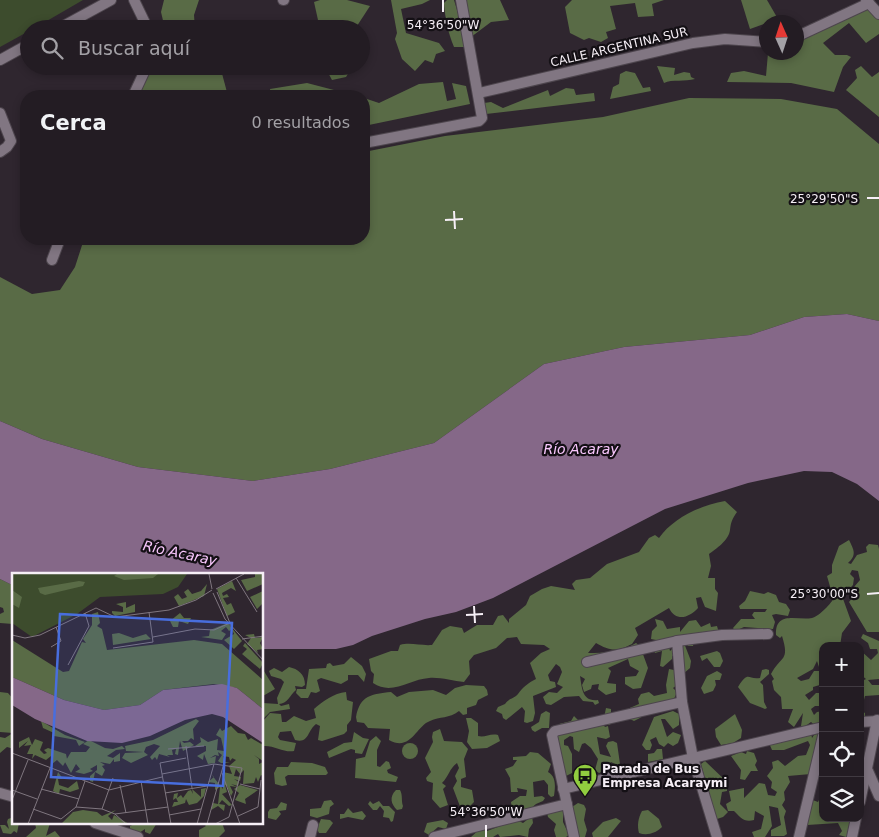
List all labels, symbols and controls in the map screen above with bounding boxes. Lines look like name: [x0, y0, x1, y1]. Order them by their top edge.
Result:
north arrow: [759, 15, 804, 60]
text: 54°36'50"W: [407, 18, 479, 32]
search box: [20, 20, 370, 75]
street label: CALLE ARGENTINA SUR: [549, 24, 689, 70]
icon: search: [38, 34, 66, 62]
text: Buscar aquí: [78, 37, 190, 59]
text: Cerca: [40, 111, 107, 135]
text: 0 resultados: [251, 113, 350, 132]
text: 25°29'50"S: [790, 192, 858, 206]
water label: Río Acaray: [543, 441, 619, 457]
water label: Río Acaray: [142, 537, 219, 569]
inset map: [12, 573, 264, 824]
text: 25°30'00"S: [790, 587, 858, 601]
map controls: [819, 642, 864, 822]
button: +: [819, 642, 864, 687]
button: −: [819, 687, 864, 732]
button: locate: [819, 732, 864, 777]
place label: Parada de Bus Empresa Acaraymi: [602, 762, 727, 790]
bus stop icon: Parada de Bus Empresa Acaraymi: [572, 763, 598, 797]
button: layers: [819, 777, 864, 822]
text: 54°36'50"W: [450, 805, 522, 819]

